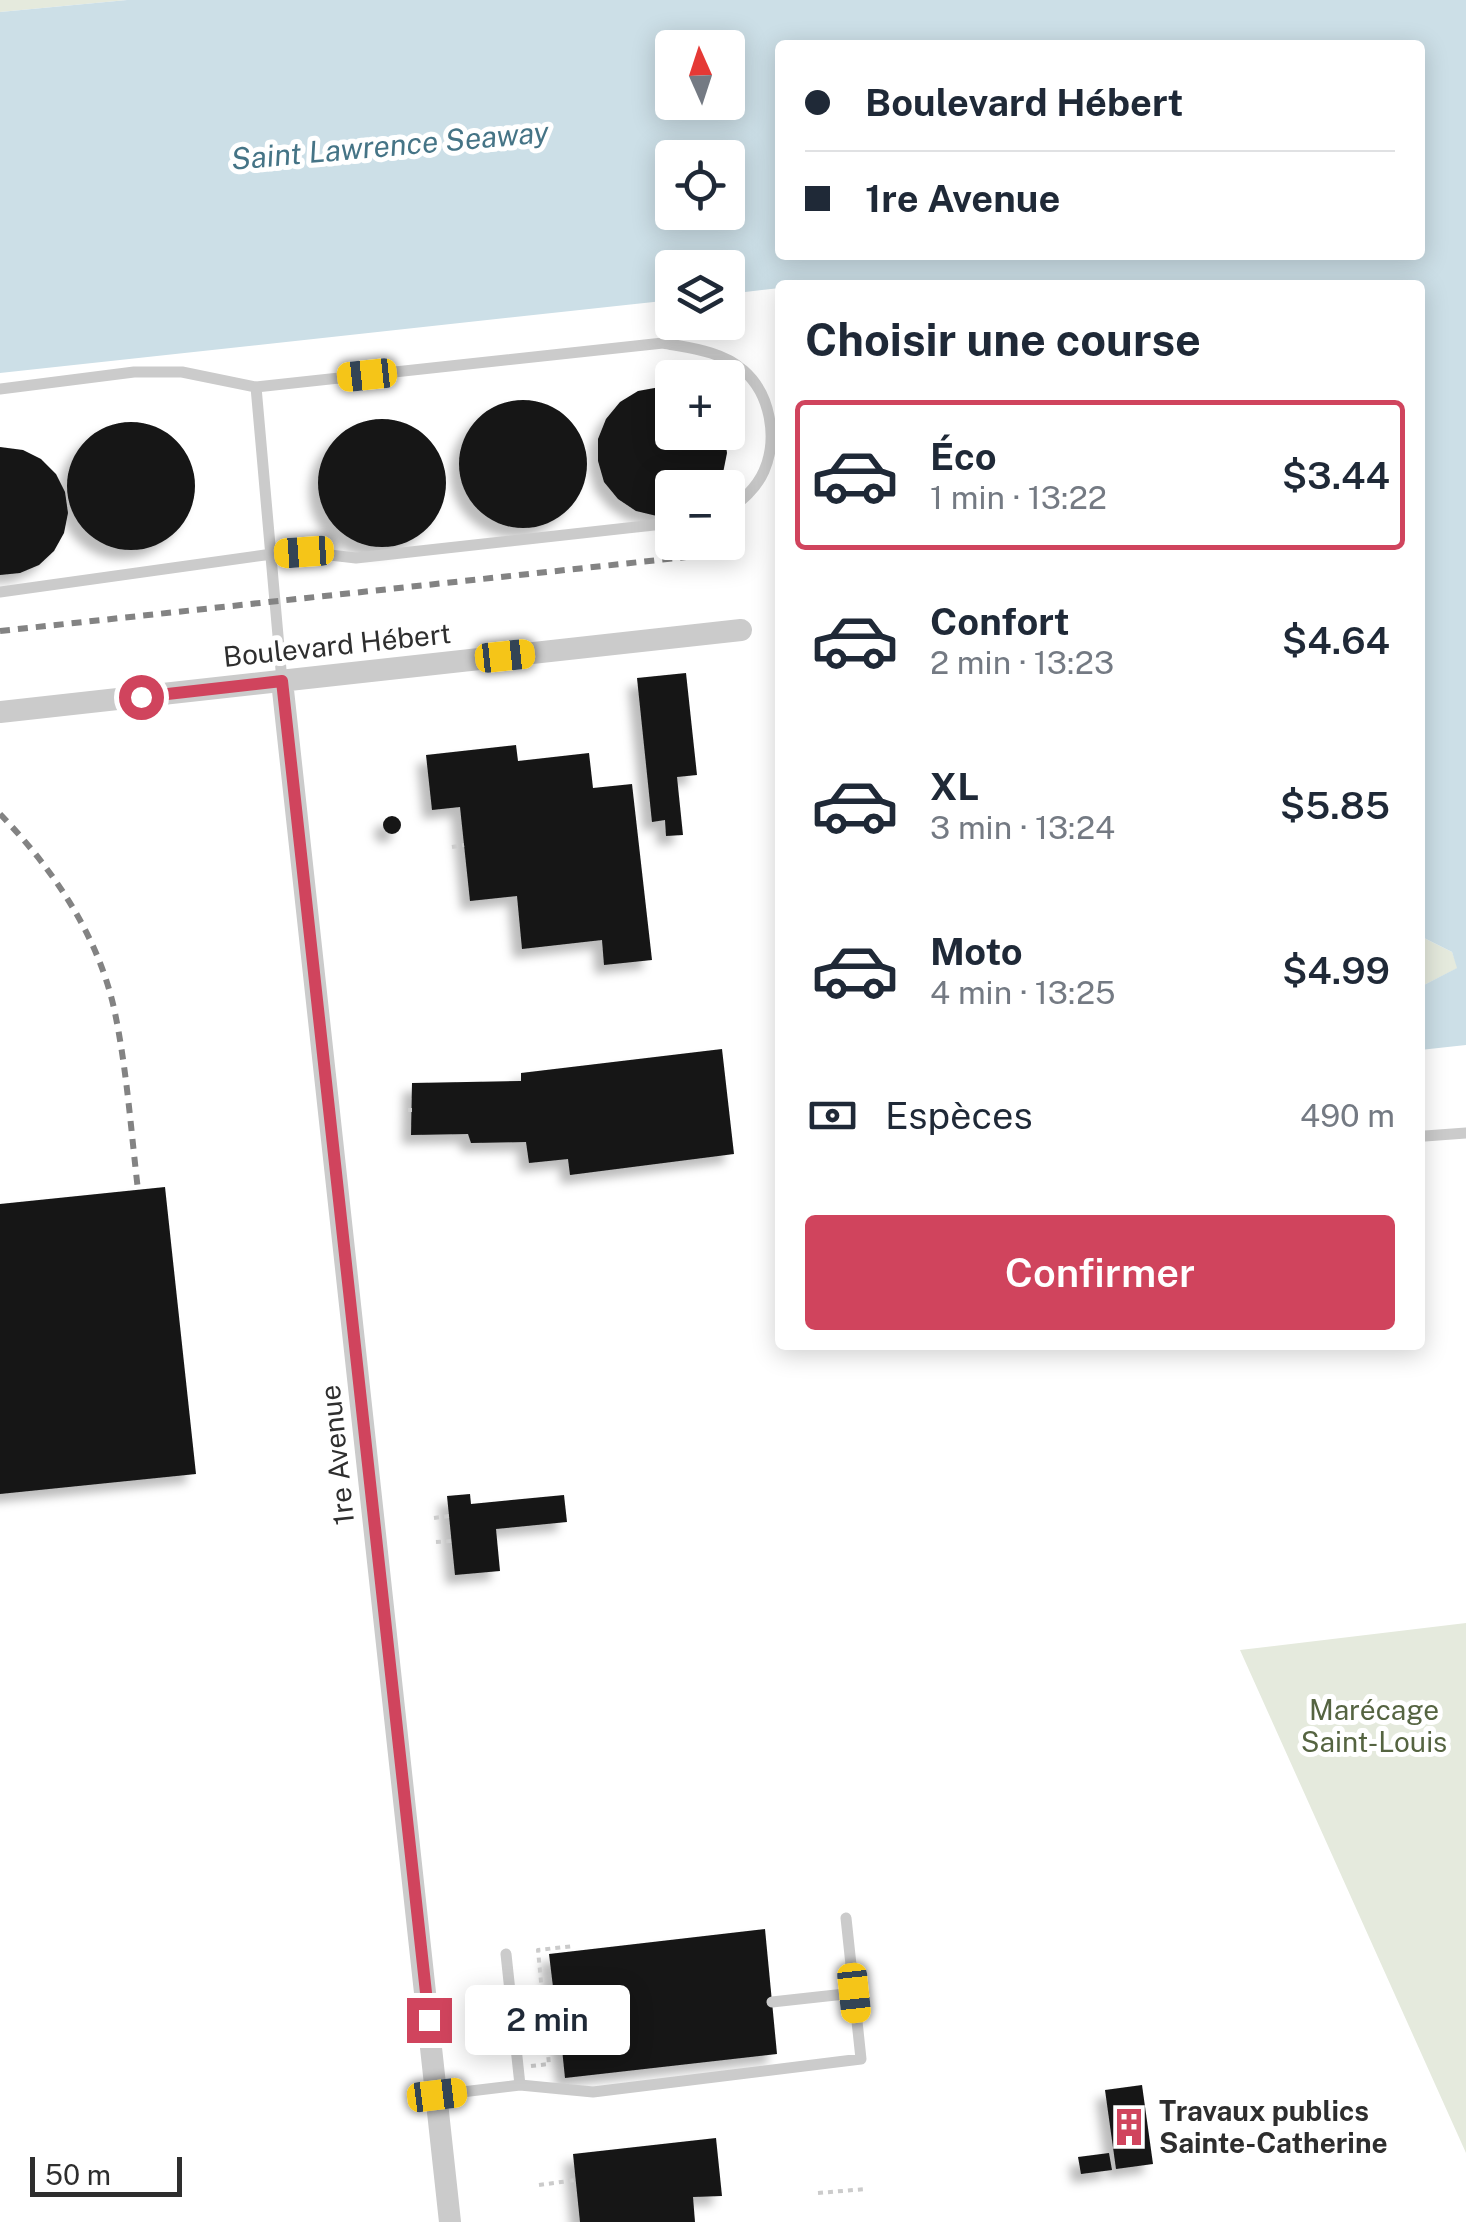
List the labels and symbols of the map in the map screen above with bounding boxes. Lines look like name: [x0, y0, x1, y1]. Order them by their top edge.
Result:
north arrow: [655, 30, 745, 120]
water label: Saint Lawrence Seaway: [230, 113, 551, 177]
car: [336, 357, 398, 393]
car: [273, 535, 335, 569]
street label: Boulevard Hébert: [221, 616, 453, 673]
car: [474, 638, 536, 674]
route start: [119, 675, 164, 720]
street label: 1re Avenue: [313, 1383, 360, 1527]
park label: Marécage Saint-Louis: [1301, 1693, 1447, 1758]
car: [836, 1962, 872, 2024]
callout: 2 min: [464, 1985, 629, 2055]
route end: [407, 1998, 452, 2043]
car: [405, 2076, 469, 2114]
place label: Travaux publics Sainte-Catherine: [1159, 2094, 1388, 2159]
building icon: Travaux publics Sainte-Catherine: [1108, 2106, 1150, 2148]
scale bar: [30, 2152, 182, 2196]

